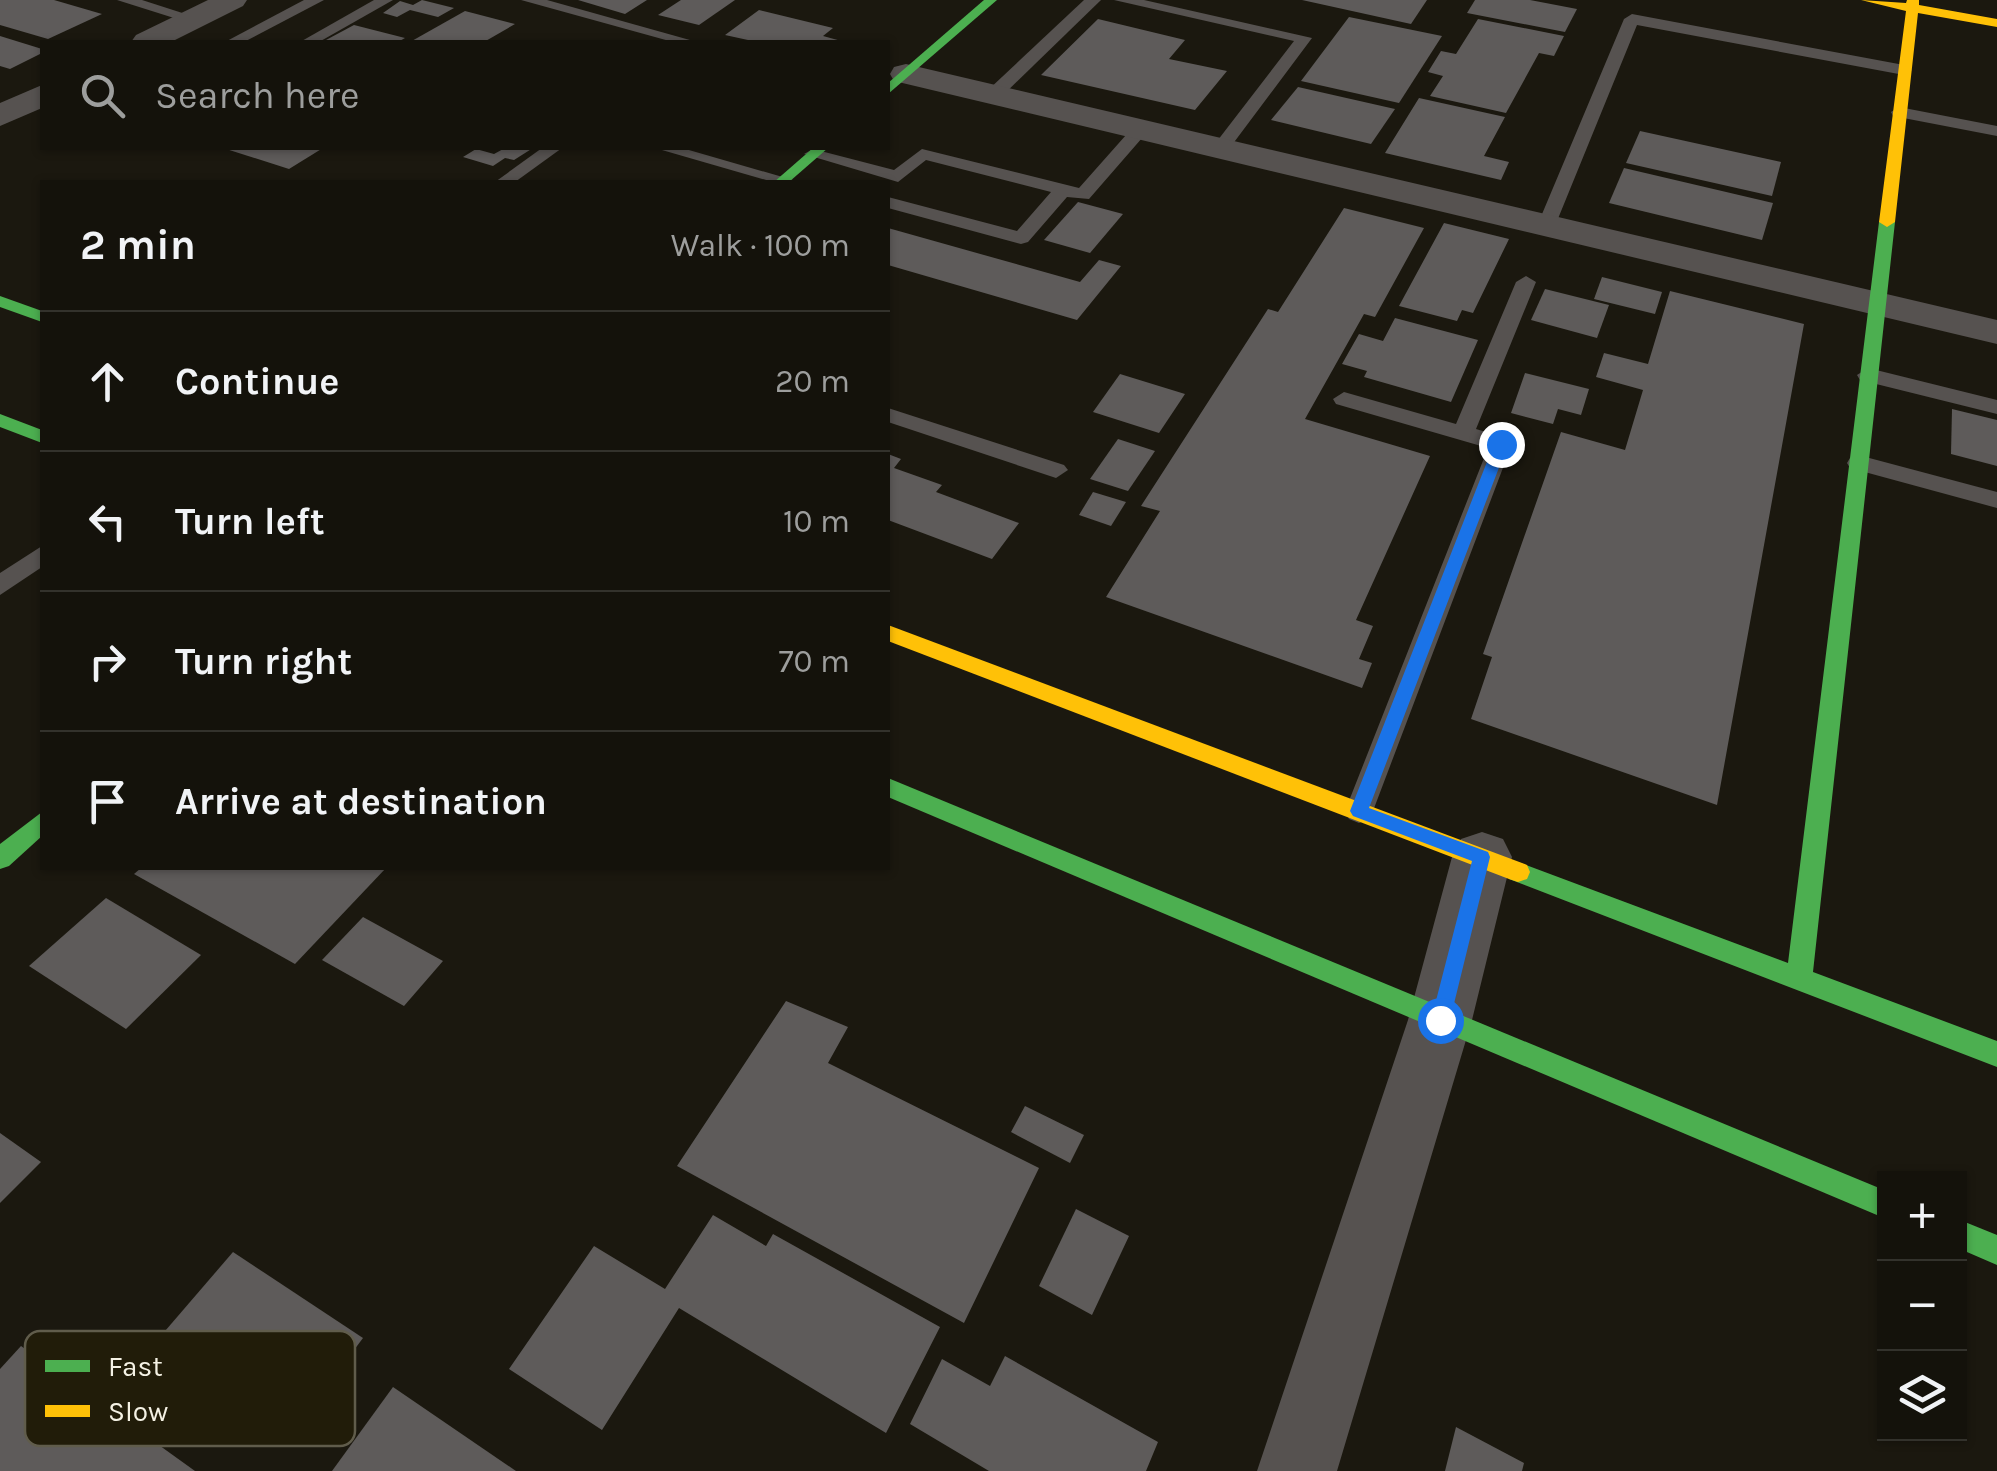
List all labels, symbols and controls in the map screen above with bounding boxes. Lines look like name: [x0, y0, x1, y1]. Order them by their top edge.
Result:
search box: [40, 40, 890, 150]
icon: search: [75, 68, 130, 123]
text: Search here: [155, 73, 359, 118]
text: 2 min: [80, 220, 196, 270]
text: Walk · 100 m: [671, 227, 850, 264]
icon: ahead: [80, 354, 135, 409]
text: Continue: [175, 359, 339, 404]
text: 20 m: [775, 363, 850, 400]
route end: [1479, 422, 1525, 468]
icon: left: [80, 494, 135, 549]
text: Turn left: [175, 499, 325, 544]
text: 10 m: [783, 503, 850, 540]
icon: right: [80, 634, 135, 689]
text: Turn right: [175, 639, 352, 684]
text: 70 m: [778, 643, 850, 680]
icon: arrive: [80, 774, 135, 829]
text: Arrive at destination: [175, 779, 547, 824]
route start: [1418, 998, 1464, 1044]
map controls: [1877, 1171, 1967, 1441]
button: +: [1877, 1171, 1967, 1261]
button: −: [1877, 1261, 1967, 1351]
legend: [25, 1331, 355, 1446]
text: Fast: [108, 1350, 163, 1383]
button: layers: [1877, 1351, 1967, 1441]
text: Slow: [108, 1395, 168, 1428]

